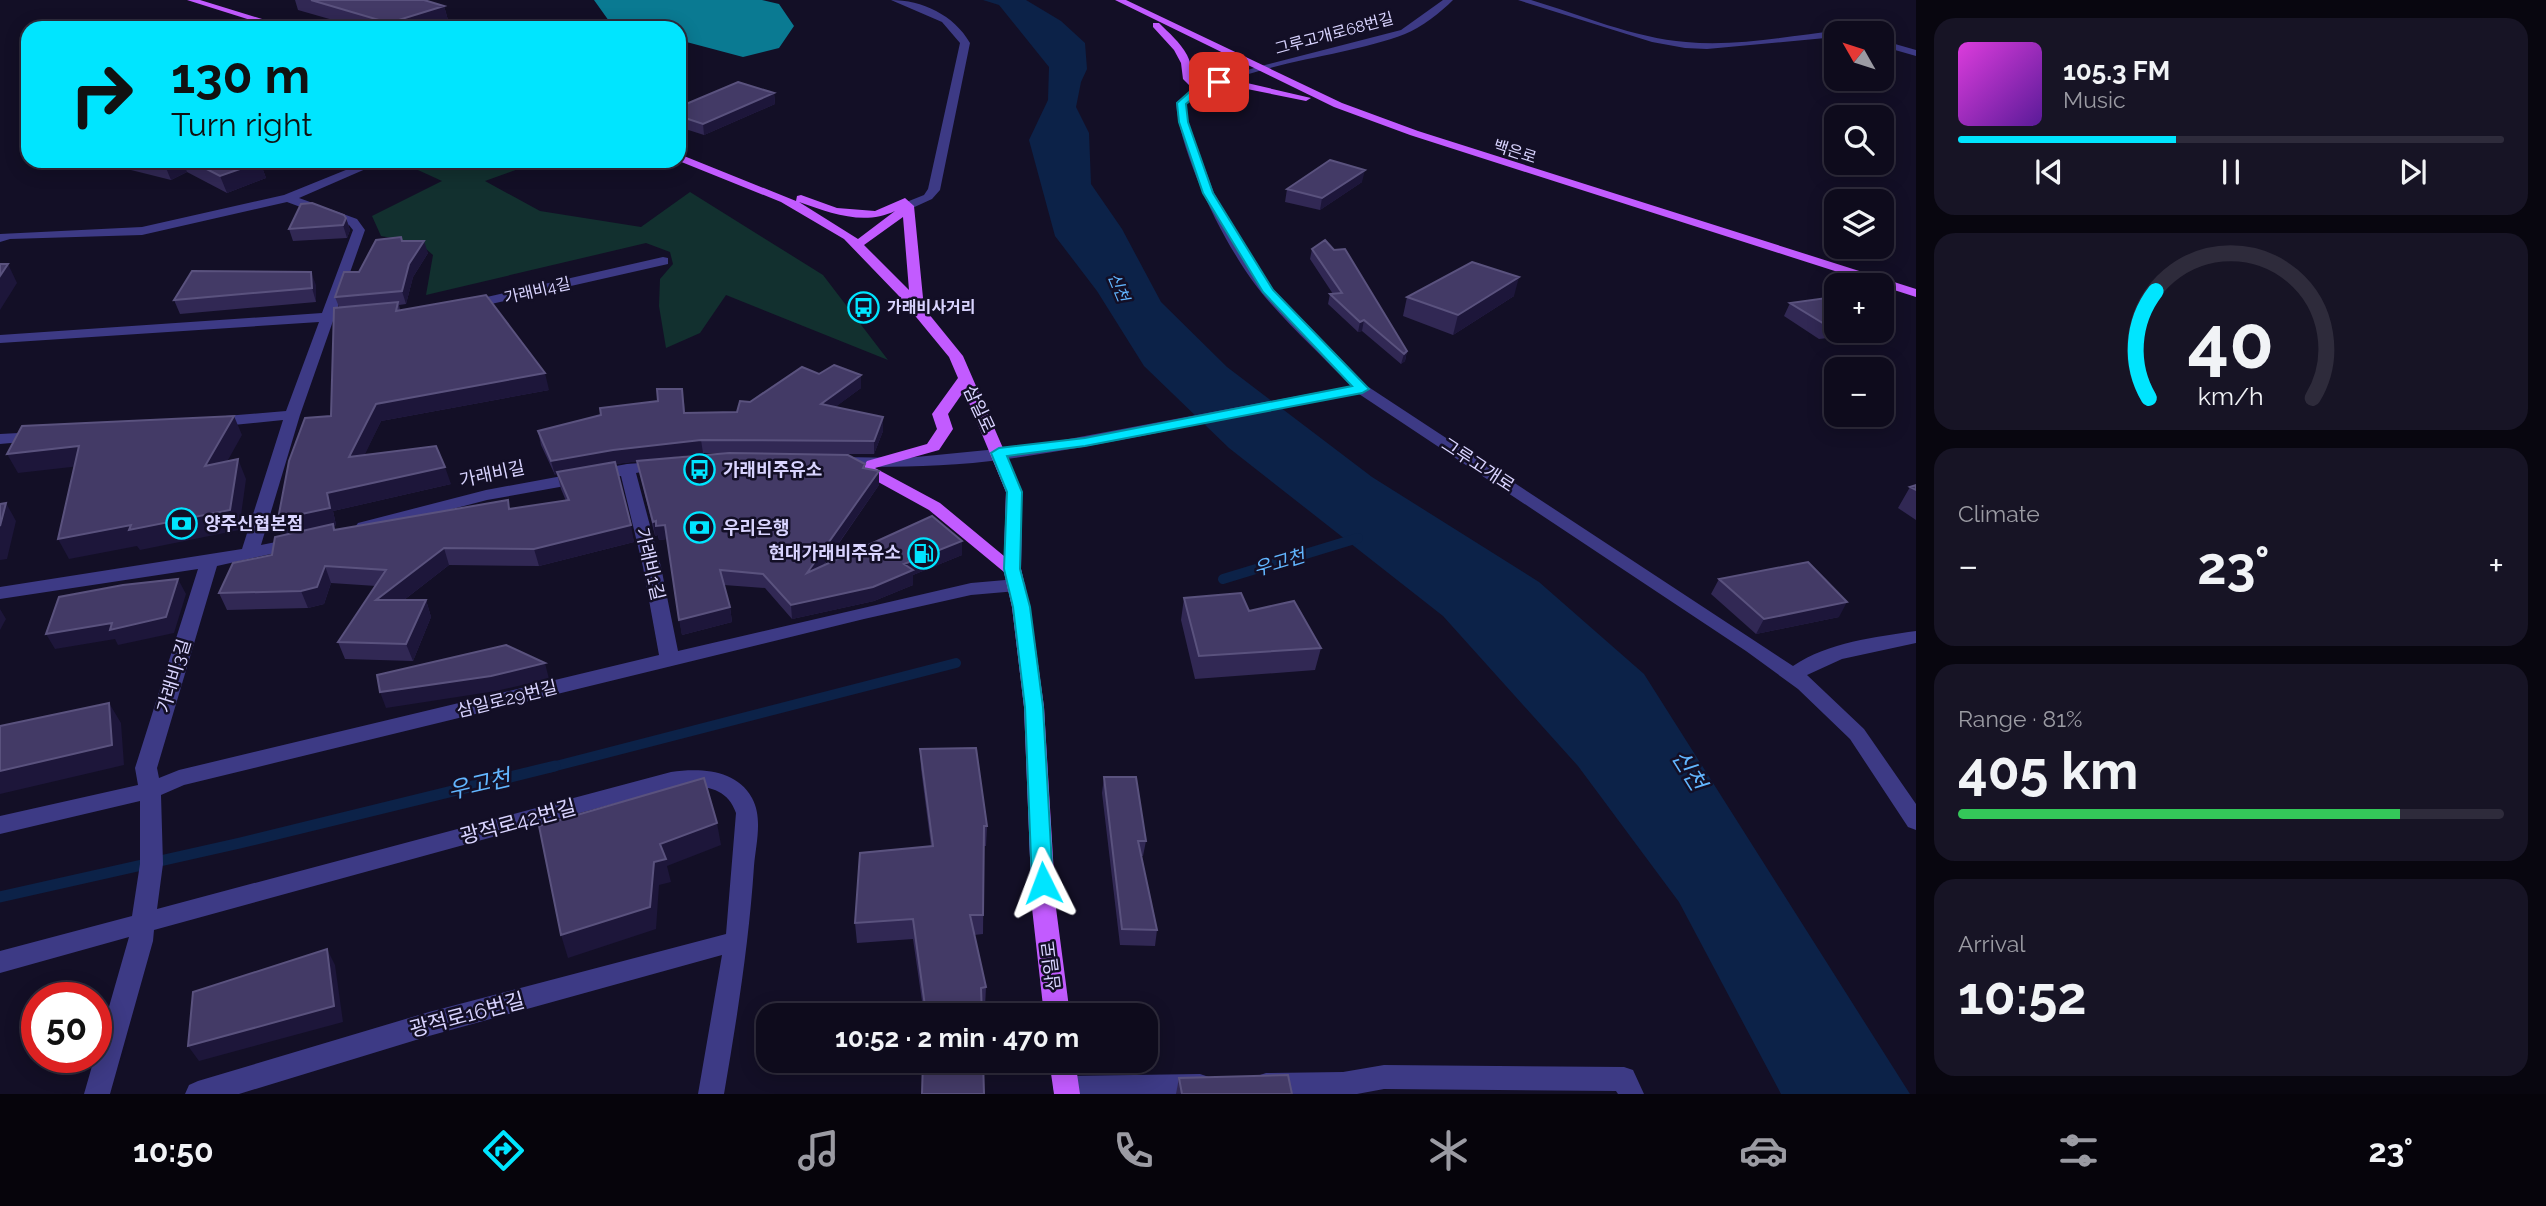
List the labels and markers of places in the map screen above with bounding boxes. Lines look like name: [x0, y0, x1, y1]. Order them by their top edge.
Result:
pin: [1189, 52, 1249, 112]
bus stop icon: 가래비사거리: [847, 290, 881, 324]
place label: 가래비사거리: [887, 298, 975, 317]
bus stop icon: 가래비주유소: [683, 453, 717, 487]
place label: 가래비주유소: [723, 459, 822, 480]
bank icon: 양주신협본점: [164, 507, 198, 541]
bank icon: 우리은행: [683, 511, 717, 545]
place label: 양주신협본점: [204, 513, 303, 534]
place label: 우리은행: [723, 517, 789, 538]
fuel station icon: 현대가래비주유소: [907, 536, 941, 570]
place label: 현대가래비주유소: [769, 542, 901, 563]

